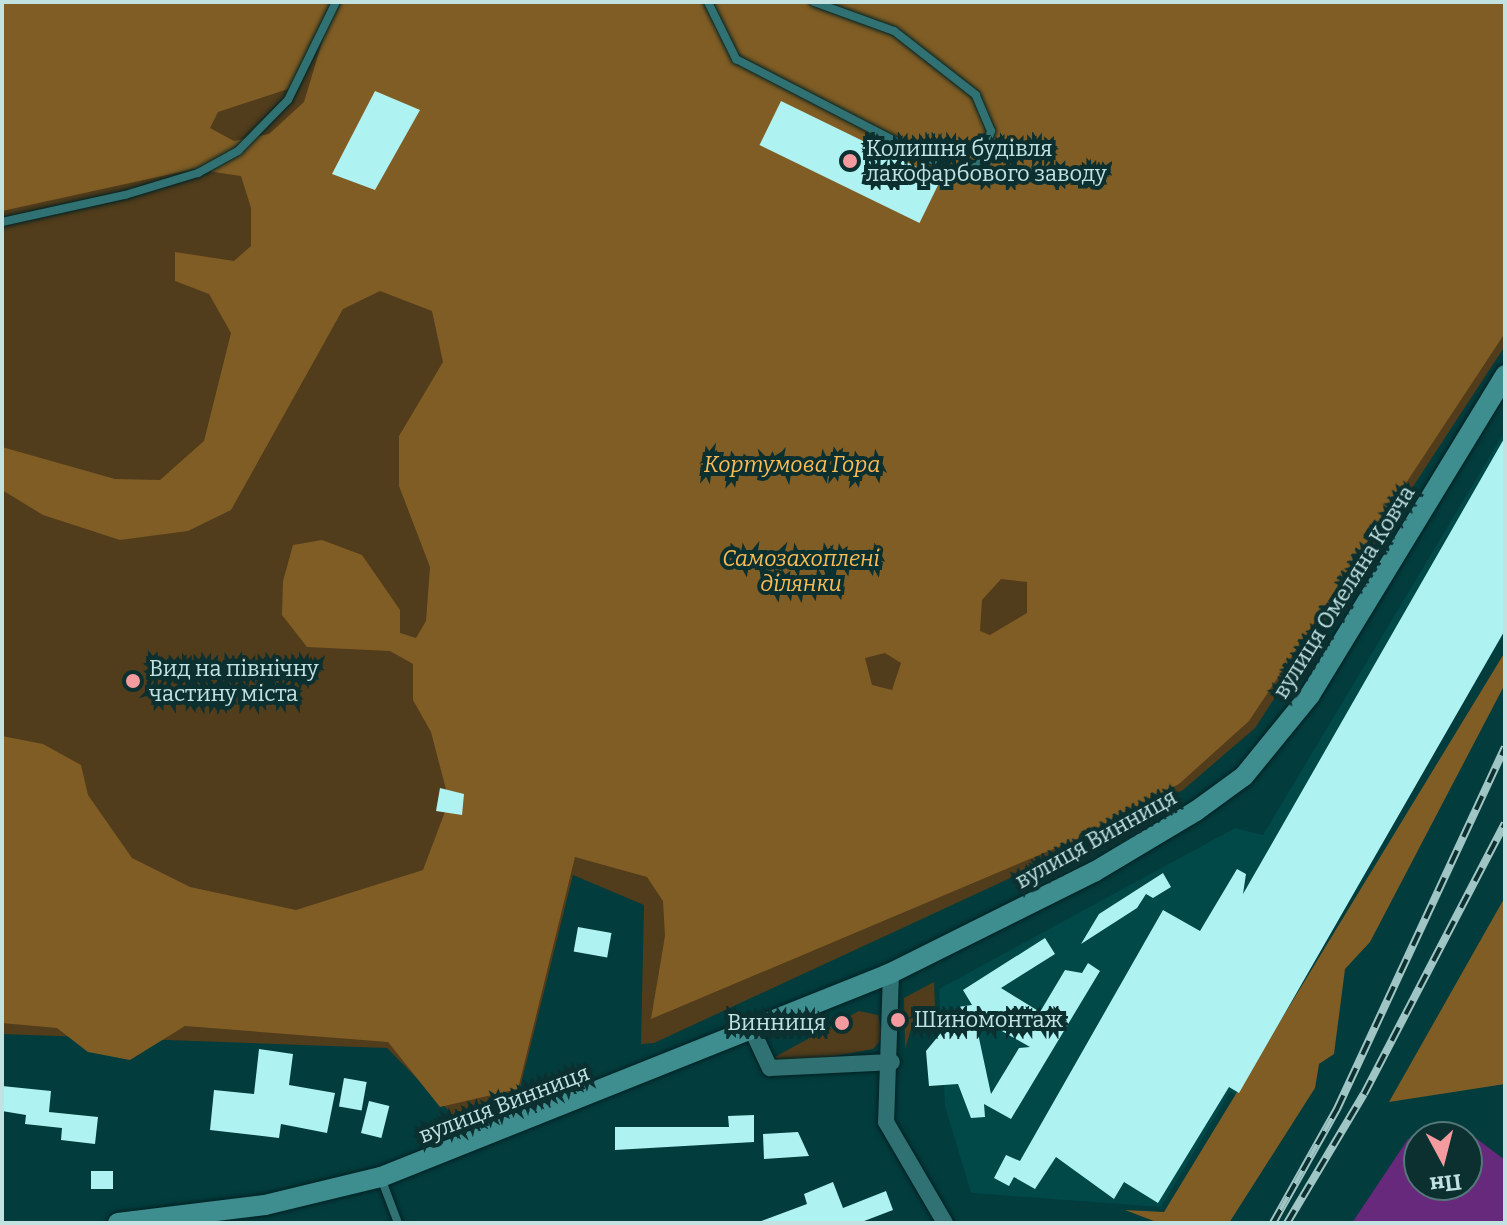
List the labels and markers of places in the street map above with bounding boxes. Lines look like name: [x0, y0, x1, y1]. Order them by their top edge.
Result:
place label: Колишня будівля лакофарбового заводу: [866, 135, 1107, 186]
marker: Колишня будівля лакофарбового заводу: [841, 152, 859, 170]
place label: Вид на північну частину міста: [149, 655, 319, 706]
marker: Вид на північну частину міста: [124, 672, 142, 690]
place label: Шиномонтаж: [914, 1007, 1063, 1033]
place label: Винниця: [727, 1010, 826, 1036]
marker: Шиномонтаж: [889, 1011, 907, 1029]
marker: Винниця: [833, 1014, 851, 1032]

